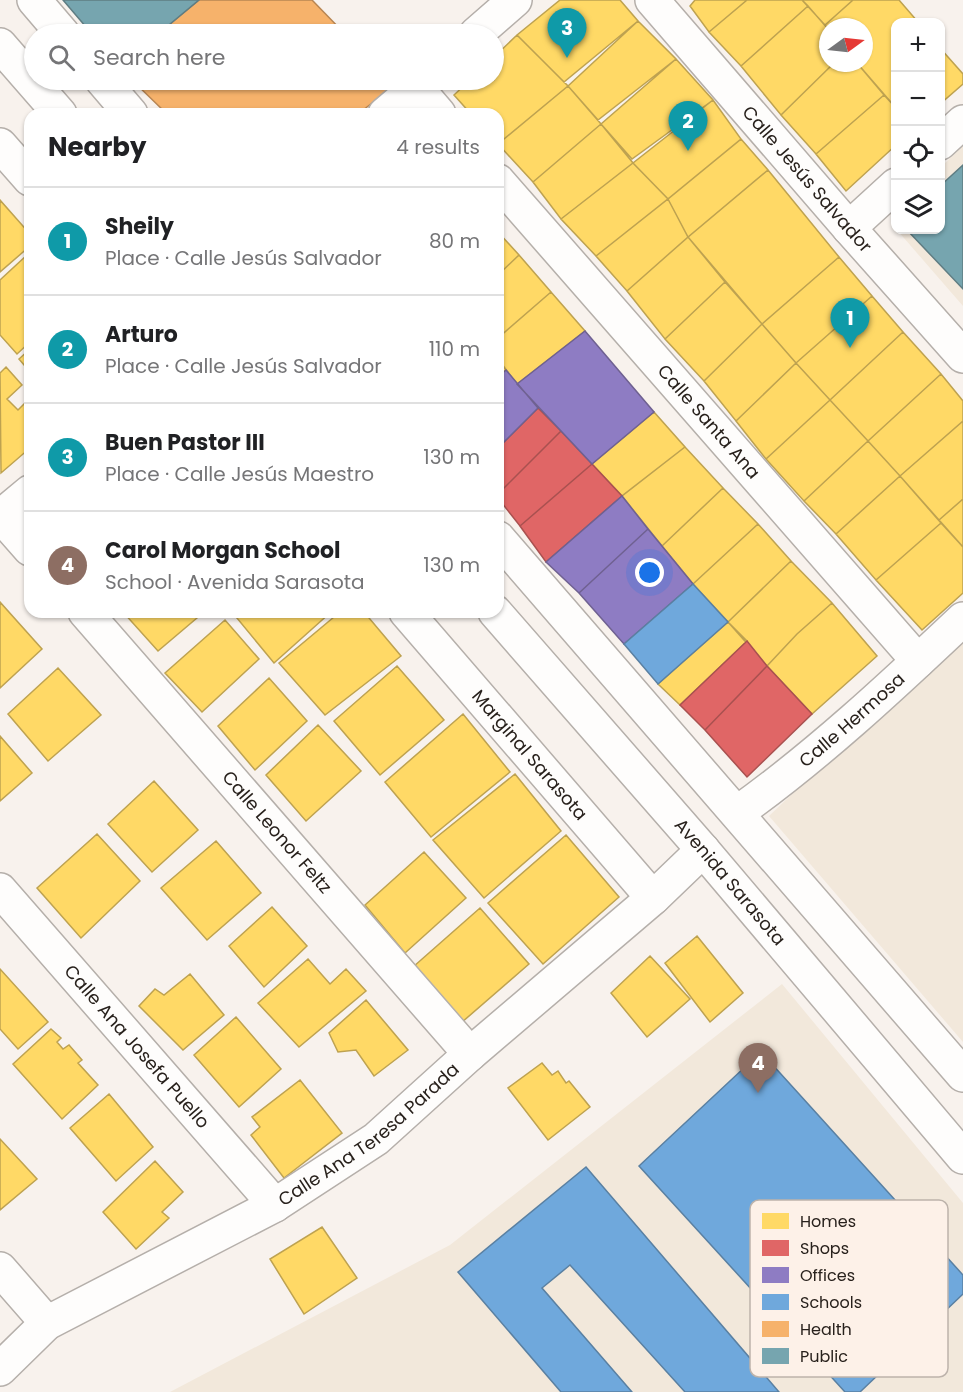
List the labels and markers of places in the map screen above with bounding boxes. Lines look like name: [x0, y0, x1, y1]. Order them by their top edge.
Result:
pin: 3: [548, 8, 586, 58]
pin: 2: [668, 102, 708, 151]
pin: 1: [830, 298, 870, 348]
pin: 4: [738, 1044, 777, 1093]

